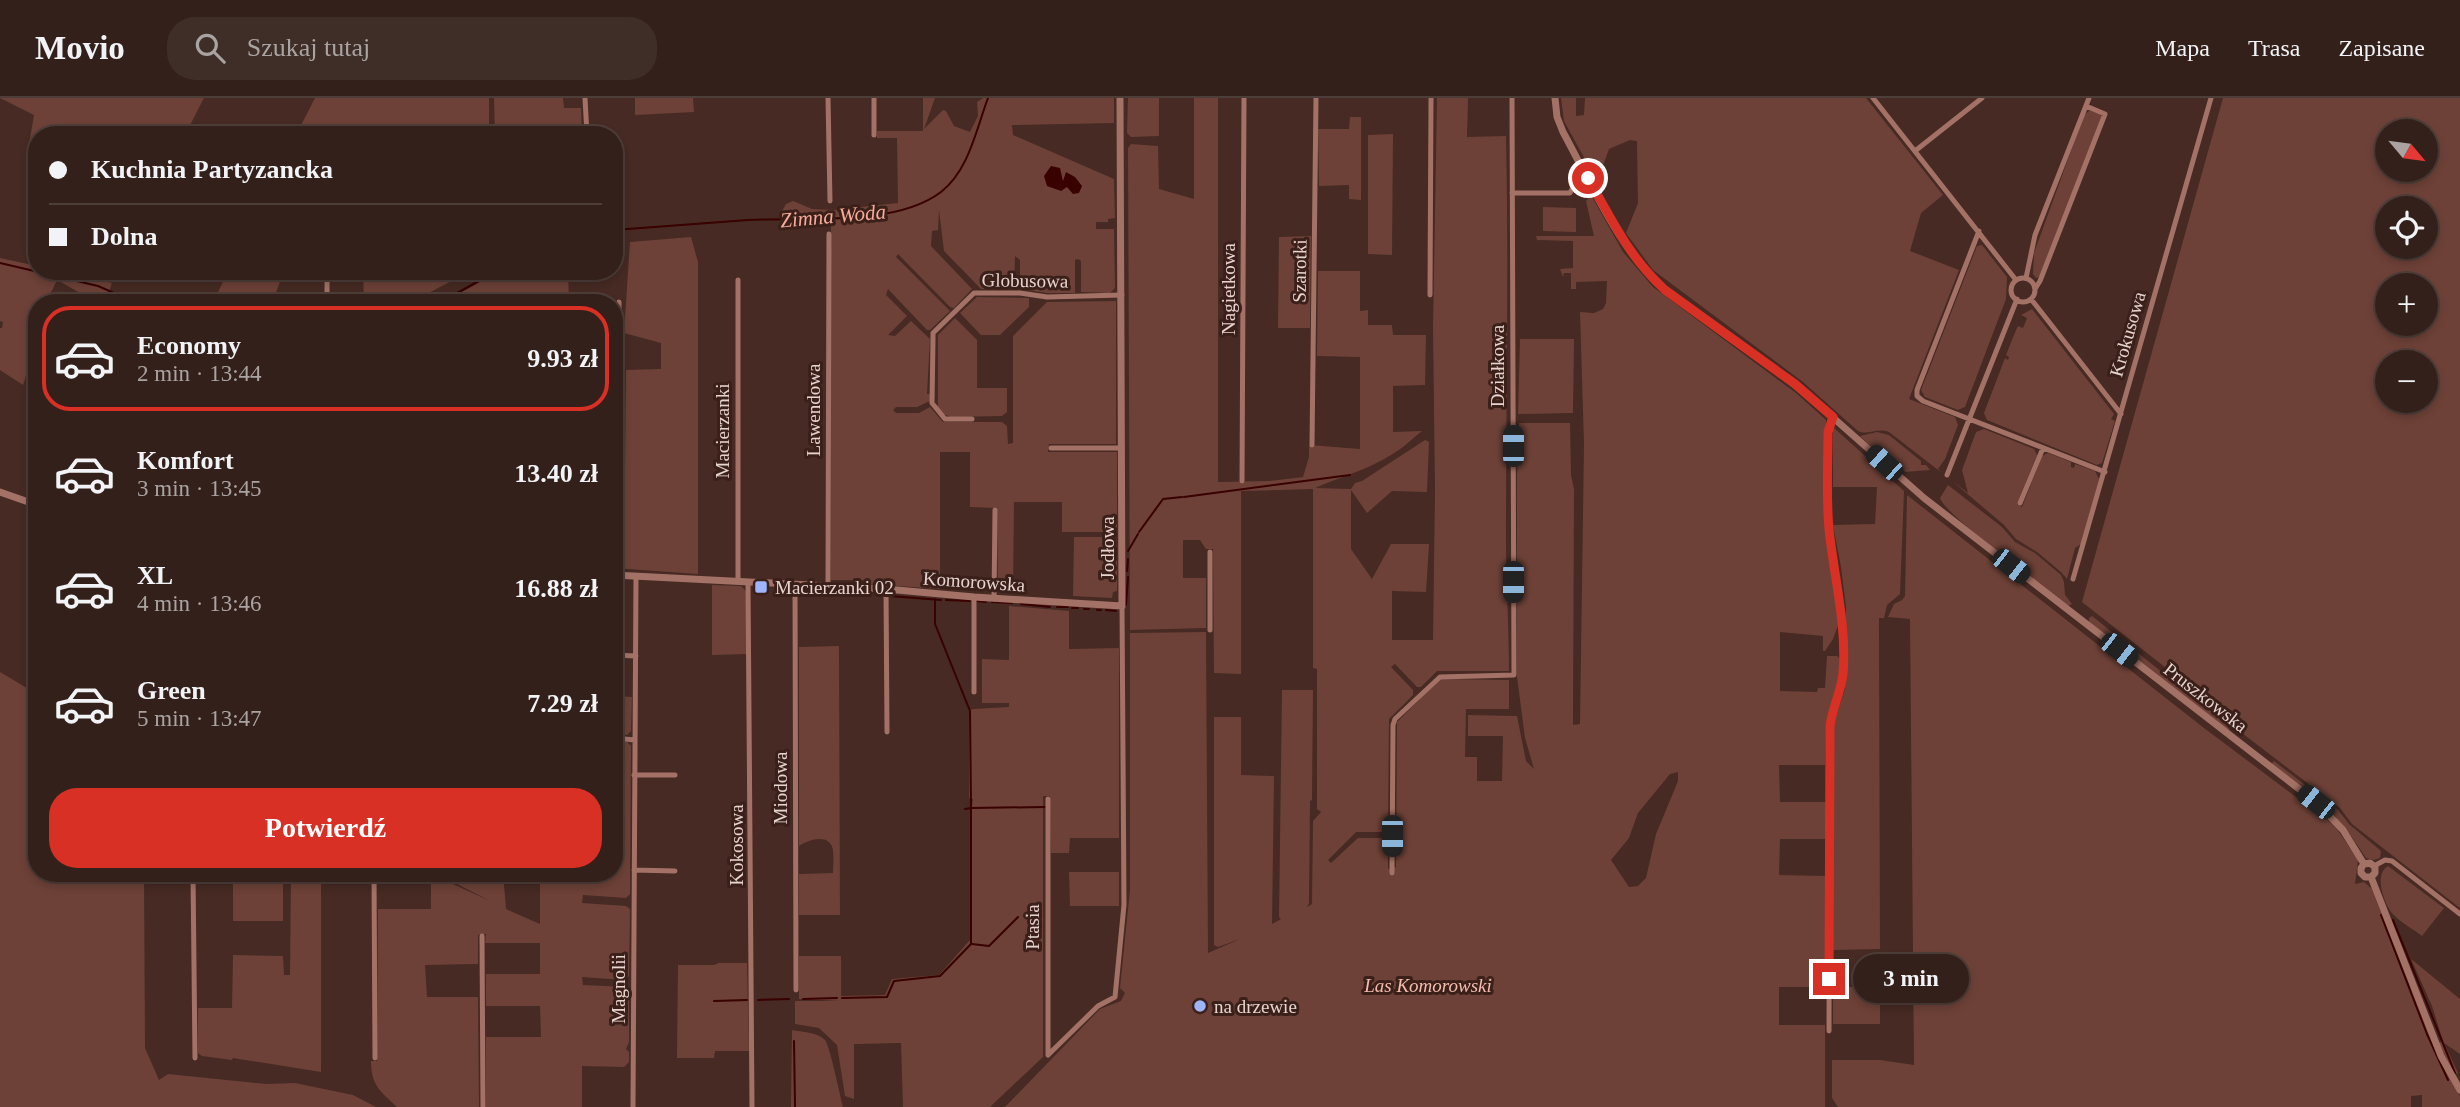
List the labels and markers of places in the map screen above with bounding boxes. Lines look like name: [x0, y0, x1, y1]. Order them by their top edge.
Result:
place label: Macierzanki 02: [775, 577, 894, 598]
marker: Macierzanki 02: [753, 579, 769, 595]
place label: na drzewie: [1214, 996, 1297, 1017]
marker: na drzewie: [1192, 998, 1208, 1014]

